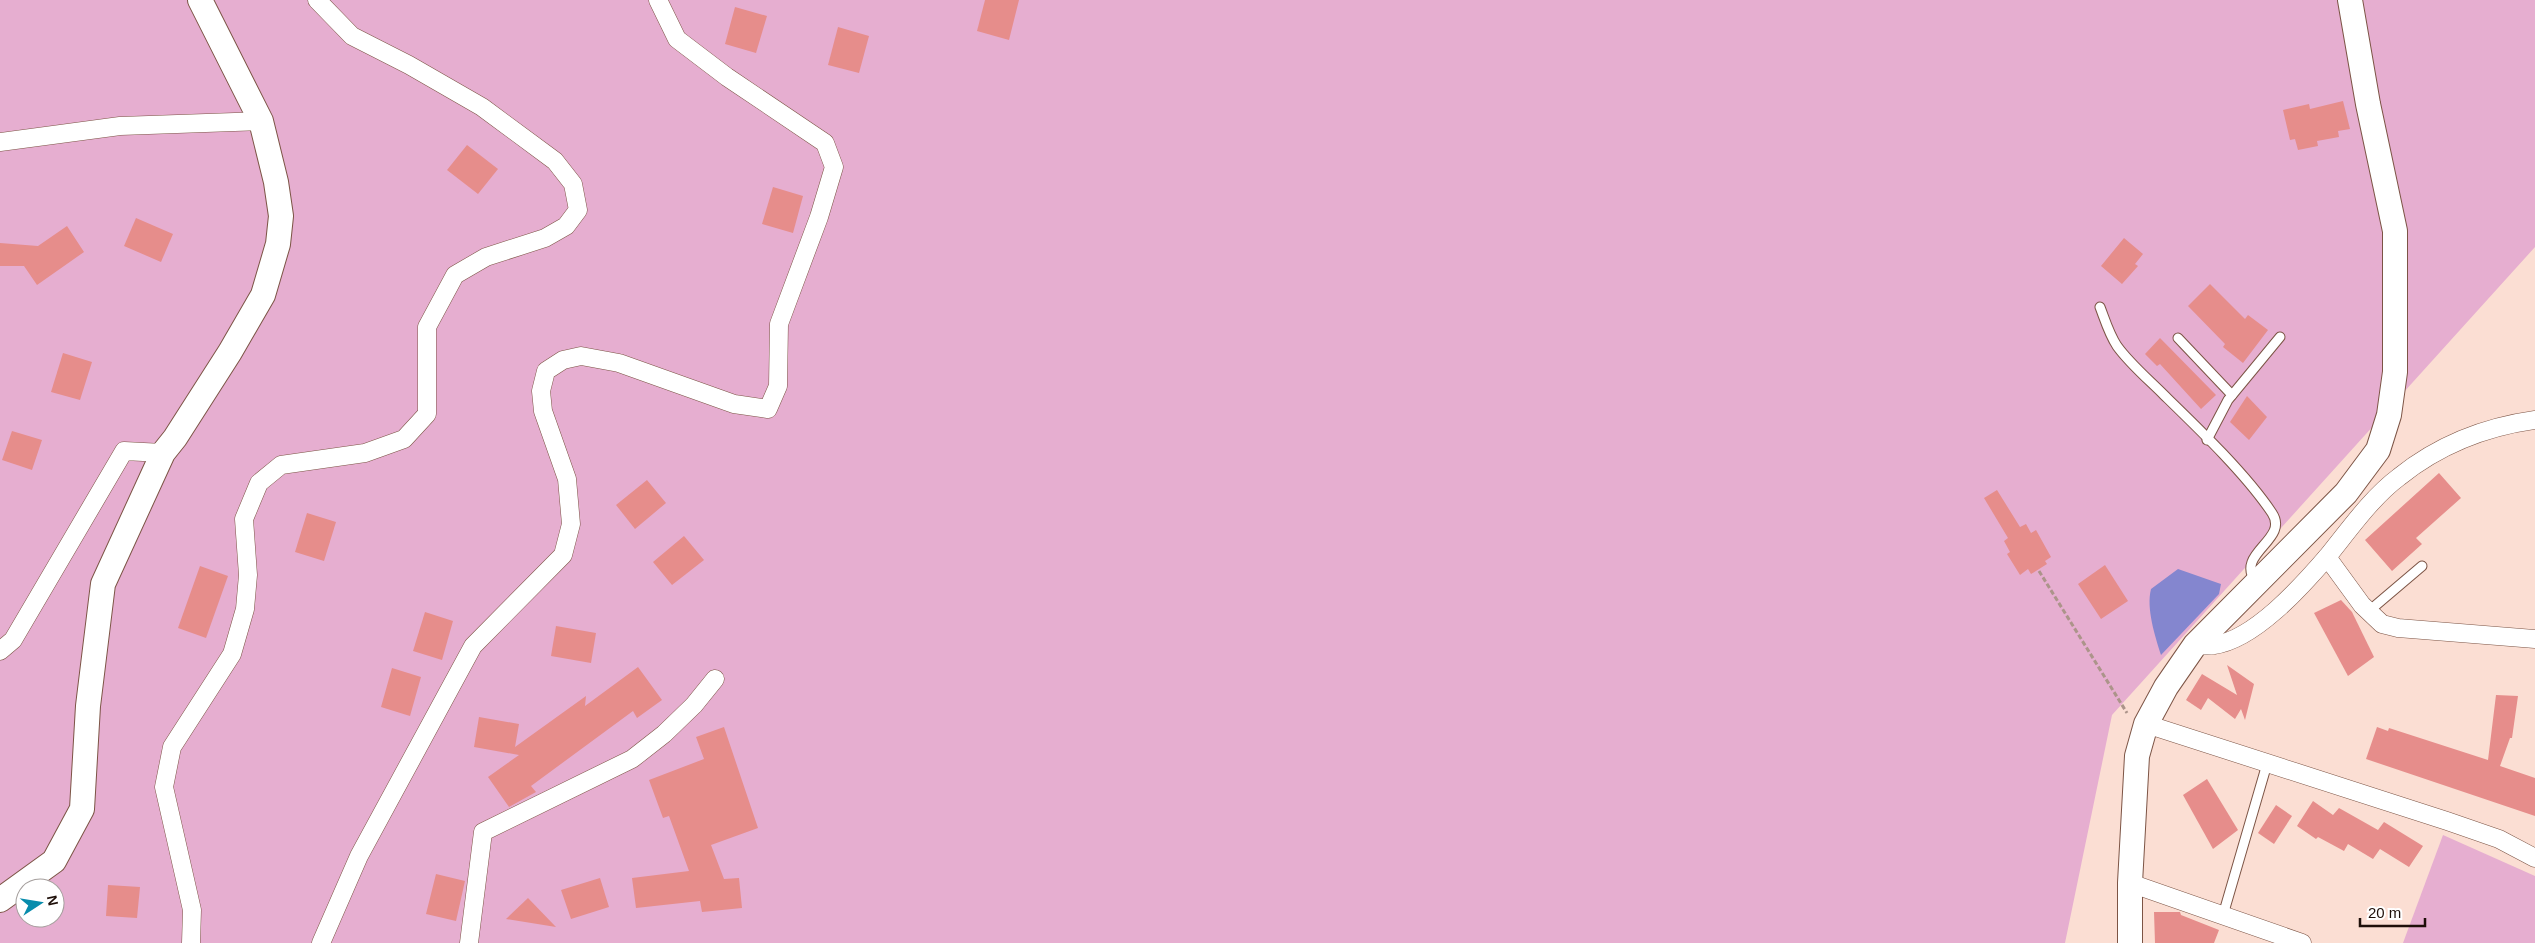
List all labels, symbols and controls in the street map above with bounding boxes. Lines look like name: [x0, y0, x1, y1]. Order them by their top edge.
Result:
north arrow: [15, 878, 65, 928]
text: N: [44, 894, 62, 907]
scale bar: [2360, 896, 2425, 928]
text: 20 m: [2368, 904, 2401, 921]

